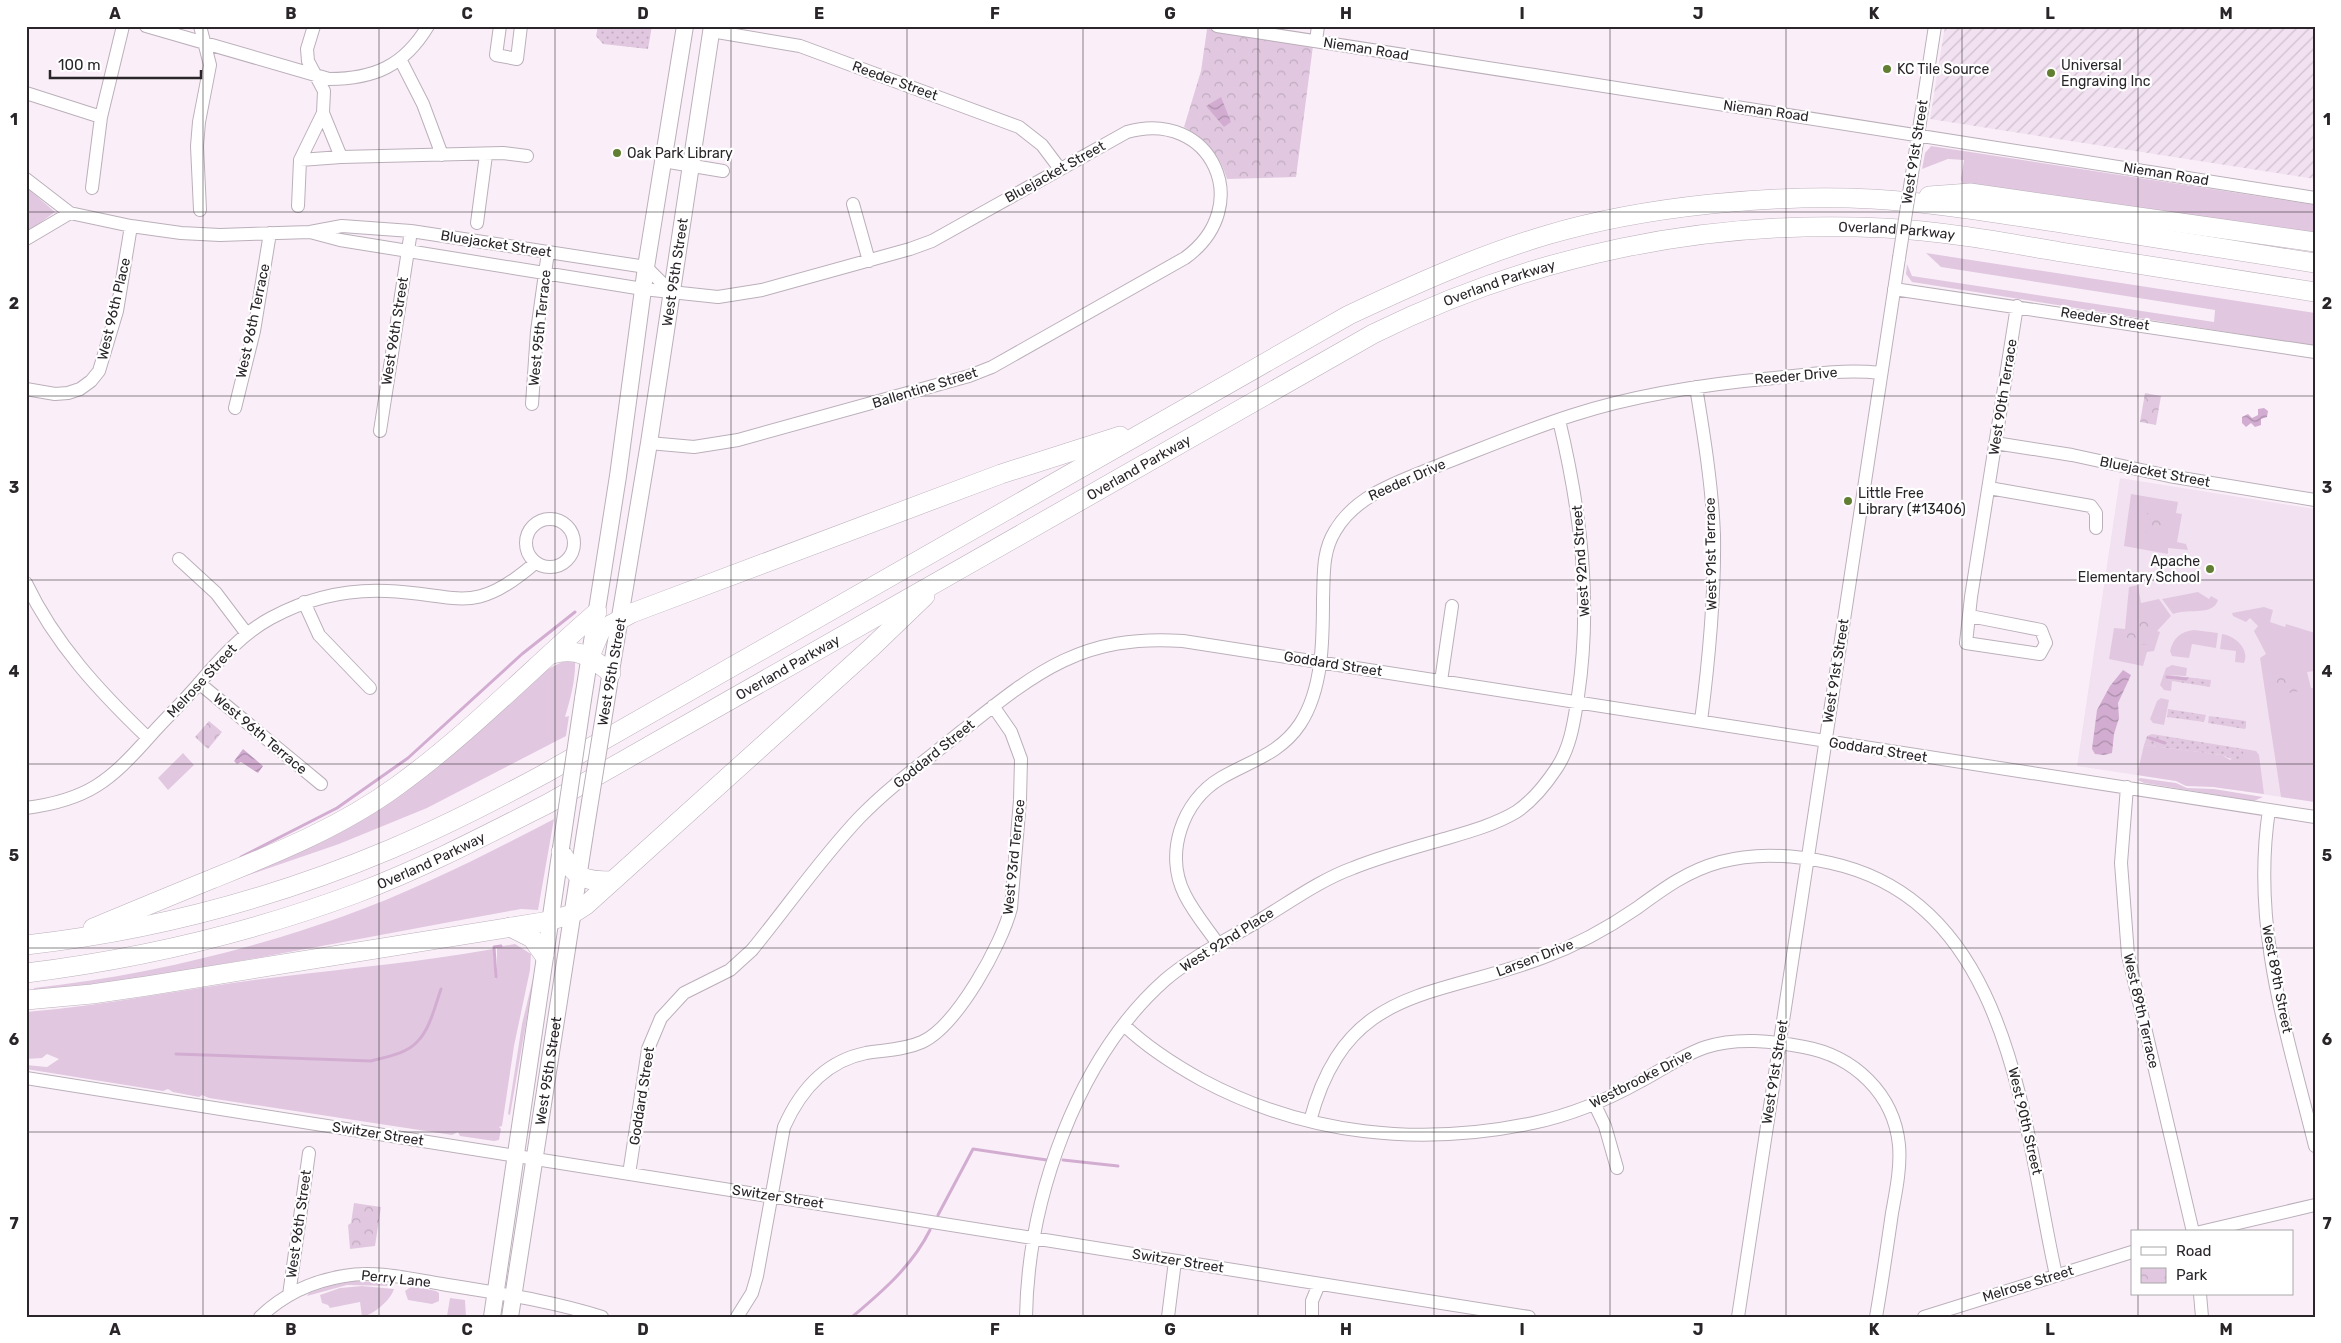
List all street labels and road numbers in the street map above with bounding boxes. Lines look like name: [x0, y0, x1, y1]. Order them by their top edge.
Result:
street label: Nieman Road: [1322, 34, 1410, 64]
street label: Reeder Street: [850, 58, 941, 105]
street label: Nieman Road: [1722, 97, 1810, 125]
street label: West 91st Street: [1898, 98, 1932, 205]
street label: Bluejacket Street: [1002, 137, 1109, 207]
street label: Nieman Road: [2122, 159, 2210, 189]
street label: West 95th Street: [658, 216, 691, 328]
street label: Overland Parkway: [1838, 218, 1956, 243]
street label: Bluejacket Street: [439, 227, 553, 261]
street label: West 96th Place: [94, 256, 134, 362]
street label: Overland Parkway: [1441, 256, 1557, 310]
street label: West 96th Terrace: [233, 262, 273, 380]
street label: West 95th Terrace: [525, 269, 555, 387]
street label: West 96th Street: [378, 275, 412, 386]
street label: Reeder Street: [2059, 304, 2151, 335]
street label: West 90th Terrace: [1985, 337, 2021, 456]
street label: Ballentine Street: [870, 364, 980, 412]
street label: Reeder Drive: [1754, 364, 1838, 388]
street label: Overland Parkway: [1084, 431, 1194, 504]
street label: Bluejacket Street: [2098, 453, 2212, 491]
street label: Reeder Drive: [1366, 455, 1449, 505]
street label: West 91st Terrace: [1702, 497, 1720, 611]
street label: West 92nd Street: [1569, 504, 1593, 617]
street label: West 95th Street: [594, 616, 630, 727]
street label: West 91st Street: [1819, 617, 1853, 724]
street label: Overland Parkway: [733, 631, 843, 704]
street label: Melrose Street: [164, 640, 241, 721]
street label: Goddard Street: [1283, 648, 1384, 680]
street label: West 96th Terrace: [210, 690, 310, 778]
street label: Goddard Street: [890, 716, 978, 792]
street label: Goddard Street: [1828, 734, 1929, 766]
street label: West 93rd Terrace: [999, 798, 1029, 916]
street label: Overland Parkway: [374, 828, 488, 893]
street label: West 92nd Place: [1177, 904, 1277, 976]
street label: West 89th Street: [2258, 923, 2296, 1035]
street label: Larsen Drive: [1494, 935, 1576, 981]
street label: West 89th Terrace: [2120, 952, 2163, 1070]
street label: West 95th Street: [531, 1015, 565, 1126]
street label: West 91st Street: [1758, 1018, 1792, 1125]
street label: Goddard Street: [626, 1045, 658, 1146]
street label: Westbrooke Drive: [1587, 1046, 1695, 1112]
street label: West 90th Street: [2004, 1066, 2046, 1177]
street label: Switzer Street: [331, 1118, 426, 1150]
street label: West 96th Street: [283, 1168, 315, 1279]
street label: Switzer Street: [731, 1181, 826, 1213]
street label: Switzer Street: [1131, 1245, 1226, 1277]
street label: Melrose Street: [1980, 1262, 2076, 1306]
street label: Perry Lane: [360, 1267, 432, 1291]

